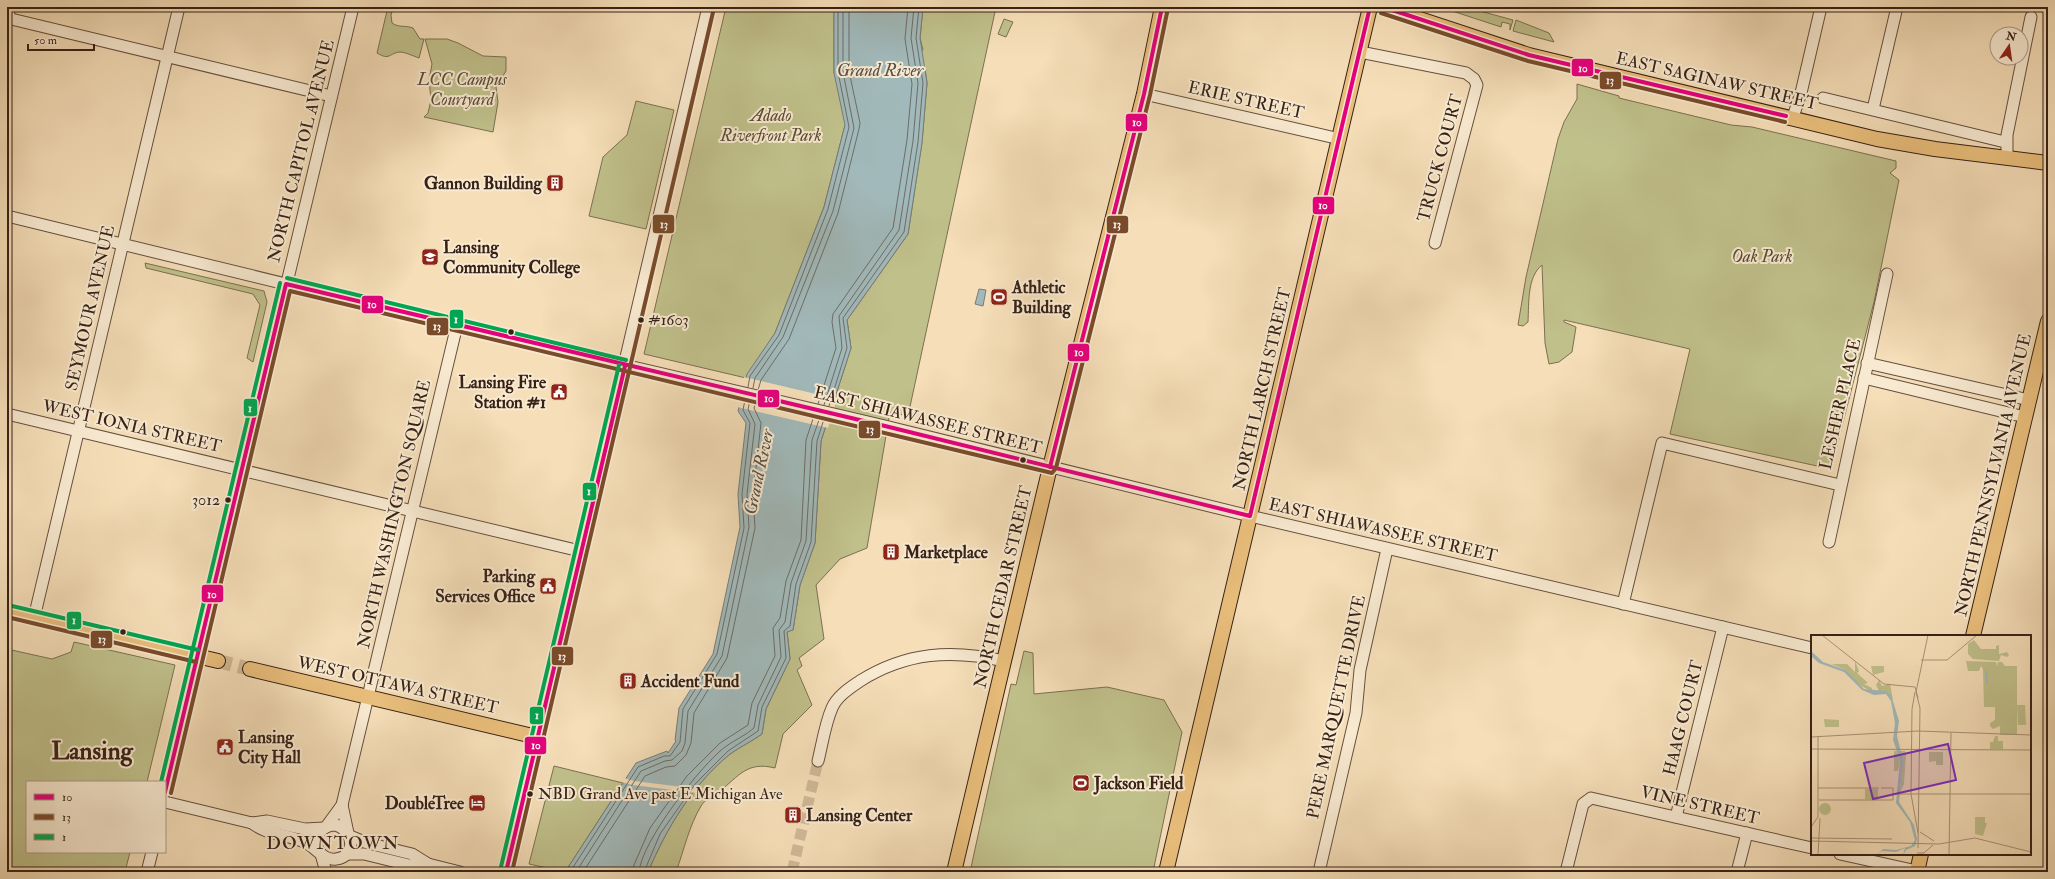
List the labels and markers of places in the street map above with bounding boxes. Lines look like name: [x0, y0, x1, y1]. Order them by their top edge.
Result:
place label: Gannon Building: [424, 173, 543, 195]
building icon: Gannon Building: [545, 173, 565, 193]
place label: Lansing Community College: [443, 237, 581, 279]
school or university icon: Lansing Community College: [420, 247, 440, 267]
place label: Athletic Building: [1011, 277, 1071, 319]
sports icon: Athletic Building: [989, 287, 1009, 307]
place label: #1603: [648, 310, 689, 330]
marker: #1603: [636, 315, 646, 325]
unlabelled marker: [506, 327, 516, 337]
place label: Lansing Fire Station #1: [458, 372, 547, 413]
public building icon: Lansing Fire Station #1: [549, 382, 569, 402]
unlabelled marker: [1018, 455, 1028, 465]
place label: 3012: [192, 490, 220, 510]
marker: 3012: [223, 495, 233, 505]
building icon: Marketplace: [881, 542, 901, 562]
place label: Marketplace: [903, 542, 989, 564]
place label: Parking Services Office: [435, 566, 536, 607]
public building icon: Parking Services Office: [538, 576, 558, 596]
unlabelled marker: [118, 627, 128, 637]
building icon: Accident Fund: [618, 671, 638, 691]
place label: Accident Fund: [640, 671, 740, 692]
place label: Lansing City Hall: [238, 727, 302, 769]
public building icon: Lansing City Hall: [215, 737, 235, 757]
sports icon: Jackson Field: [1071, 773, 1091, 793]
place label: Jackson Field: [1093, 773, 1184, 795]
place label: NBD Grand Ave past E Michigan Ave: [538, 784, 783, 805]
marker: NBD Grand Ave past E Michigan Ave: [525, 789, 535, 799]
place label: DoubleTree: [385, 793, 465, 814]
hotel icon: DoubleTree: [467, 793, 487, 813]
building icon: Lansing Center: [783, 805, 803, 825]
place label: Lansing Center: [806, 805, 913, 827]

